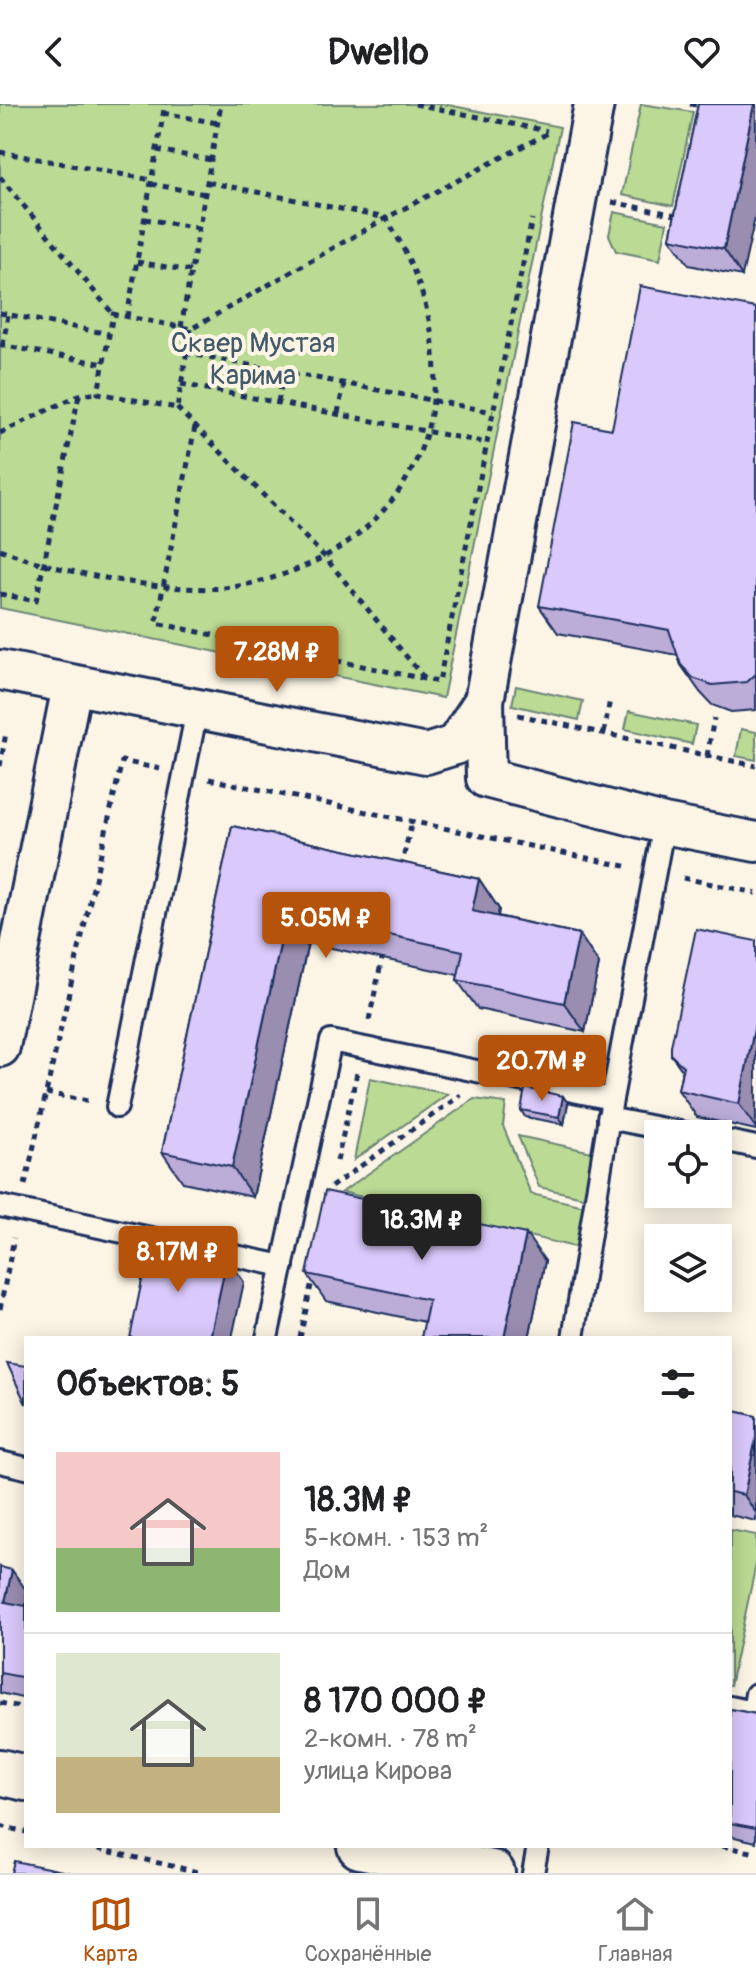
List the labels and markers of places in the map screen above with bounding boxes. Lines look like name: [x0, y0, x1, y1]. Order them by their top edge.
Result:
pin: 7.28M ₽: [203, 626, 351, 694]
pin: 5.05M ₽: [252, 892, 400, 960]
pin: 20.7M ₽: [468, 1035, 616, 1103]
pin: 18.3M ₽: [348, 1194, 496, 1262]
pin: 8.17M ₽: [104, 1226, 252, 1294]

